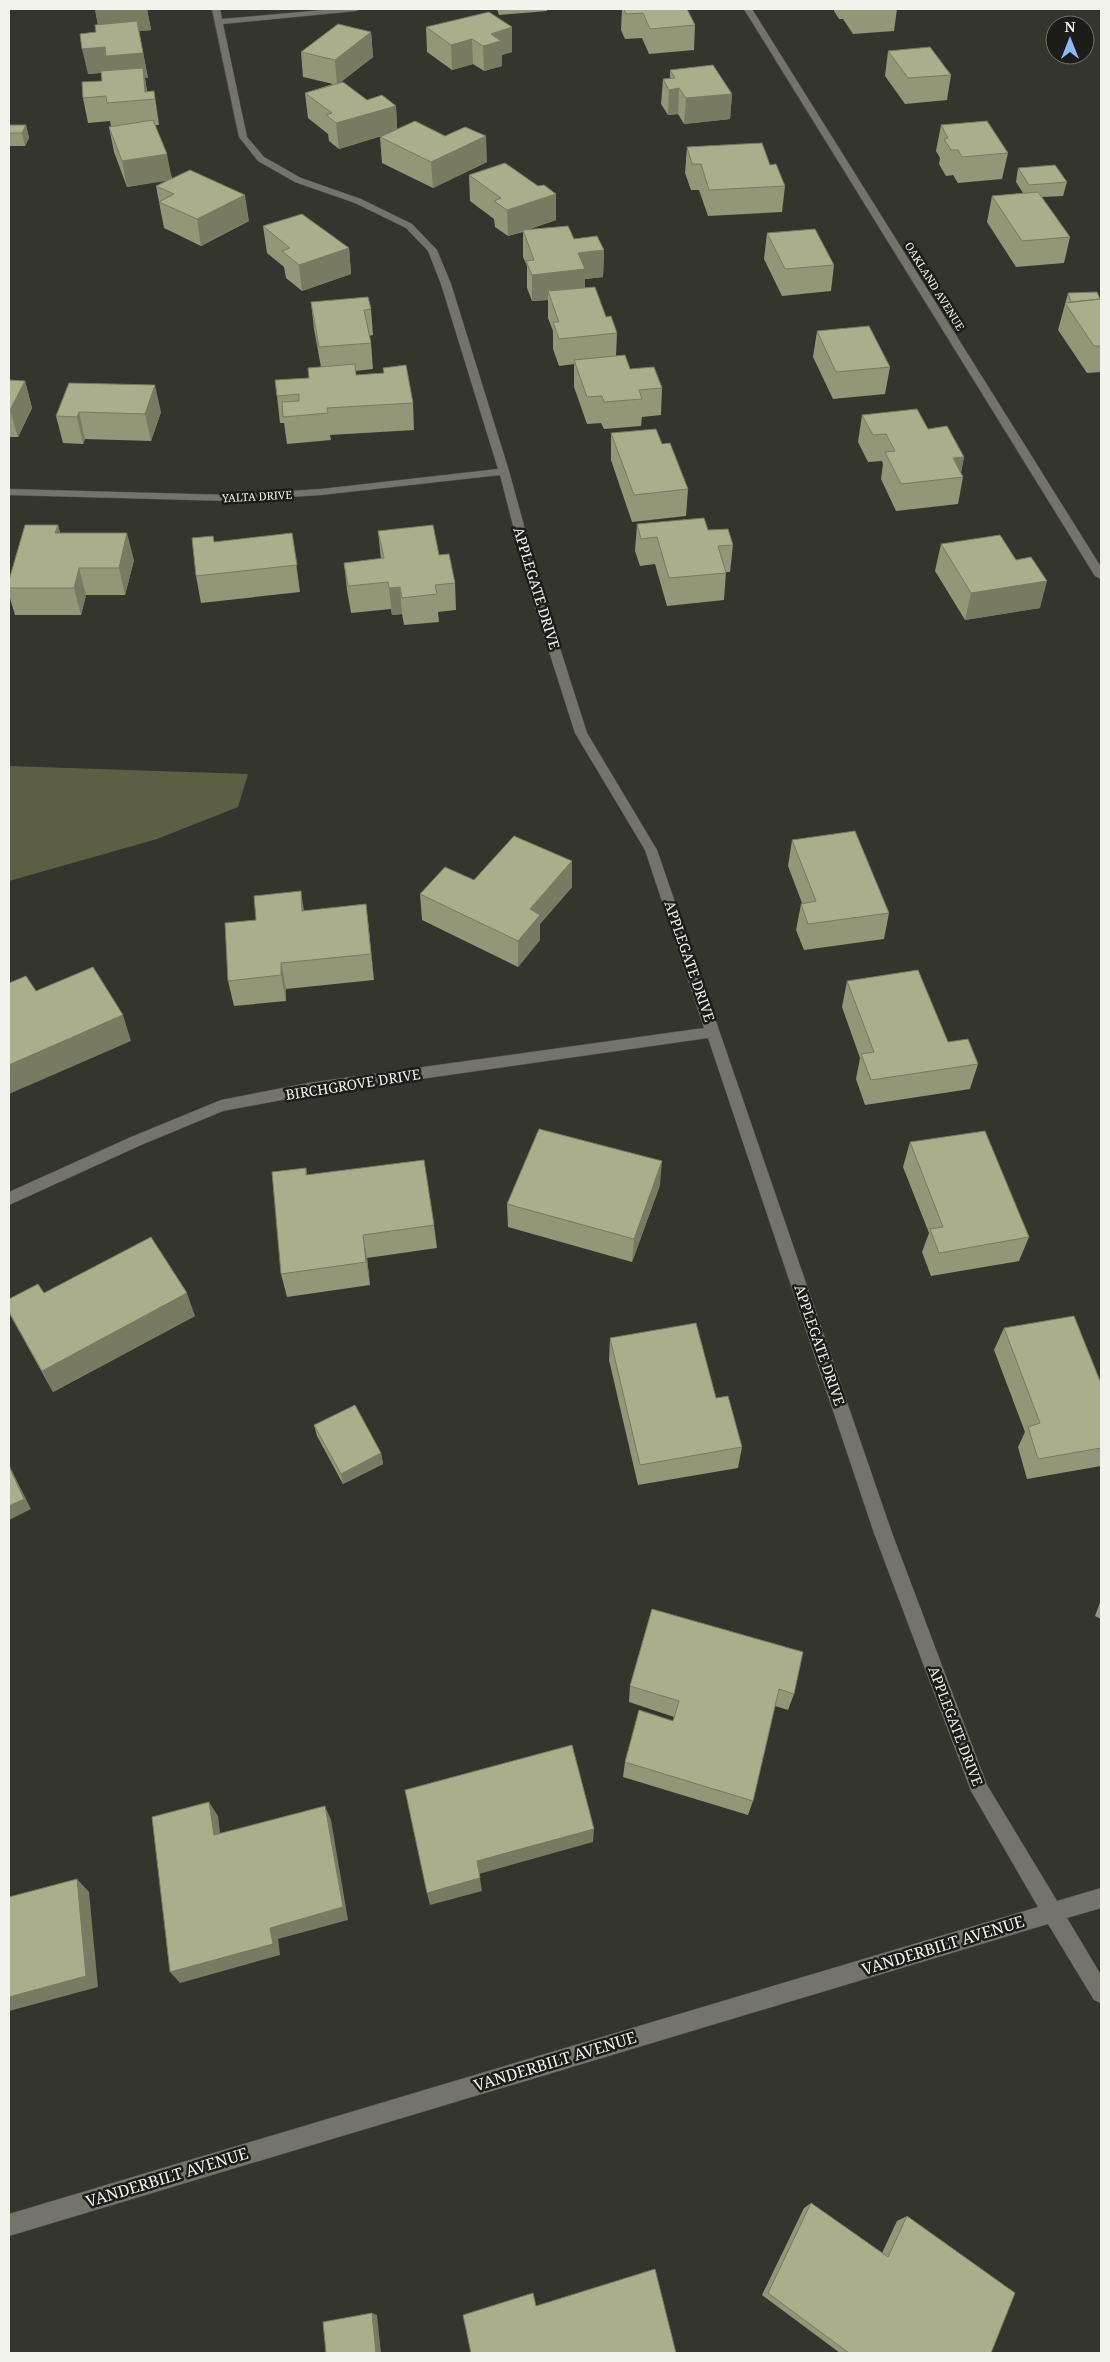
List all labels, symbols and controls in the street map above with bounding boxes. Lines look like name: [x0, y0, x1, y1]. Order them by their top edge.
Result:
north arrow: [1045, 15, 1095, 65]
text: N: [1064, 17, 1076, 36]
street label: OAKLAND AVENUE: [902, 239, 968, 333]
street label: YALTA DRIVE: [221, 487, 293, 505]
street label: APPLEGATE DRIVE: [509, 525, 565, 652]
street label: APPLEGATE DRIVE: [660, 898, 720, 1024]
street label: BIRCHGROVE DRIVE: [284, 1064, 422, 1104]
street label: APPLEGATE DRIVE: [790, 1282, 850, 1408]
street label: APPLEGATE DRIVE: [924, 1663, 988, 1789]
street label: VANDERBILT AVENUE: [859, 1910, 1027, 1980]
street label: VANDERBILT AVENUE: [471, 2026, 639, 2096]
street label: VANDERBILT AVENUE: [83, 2142, 251, 2212]

